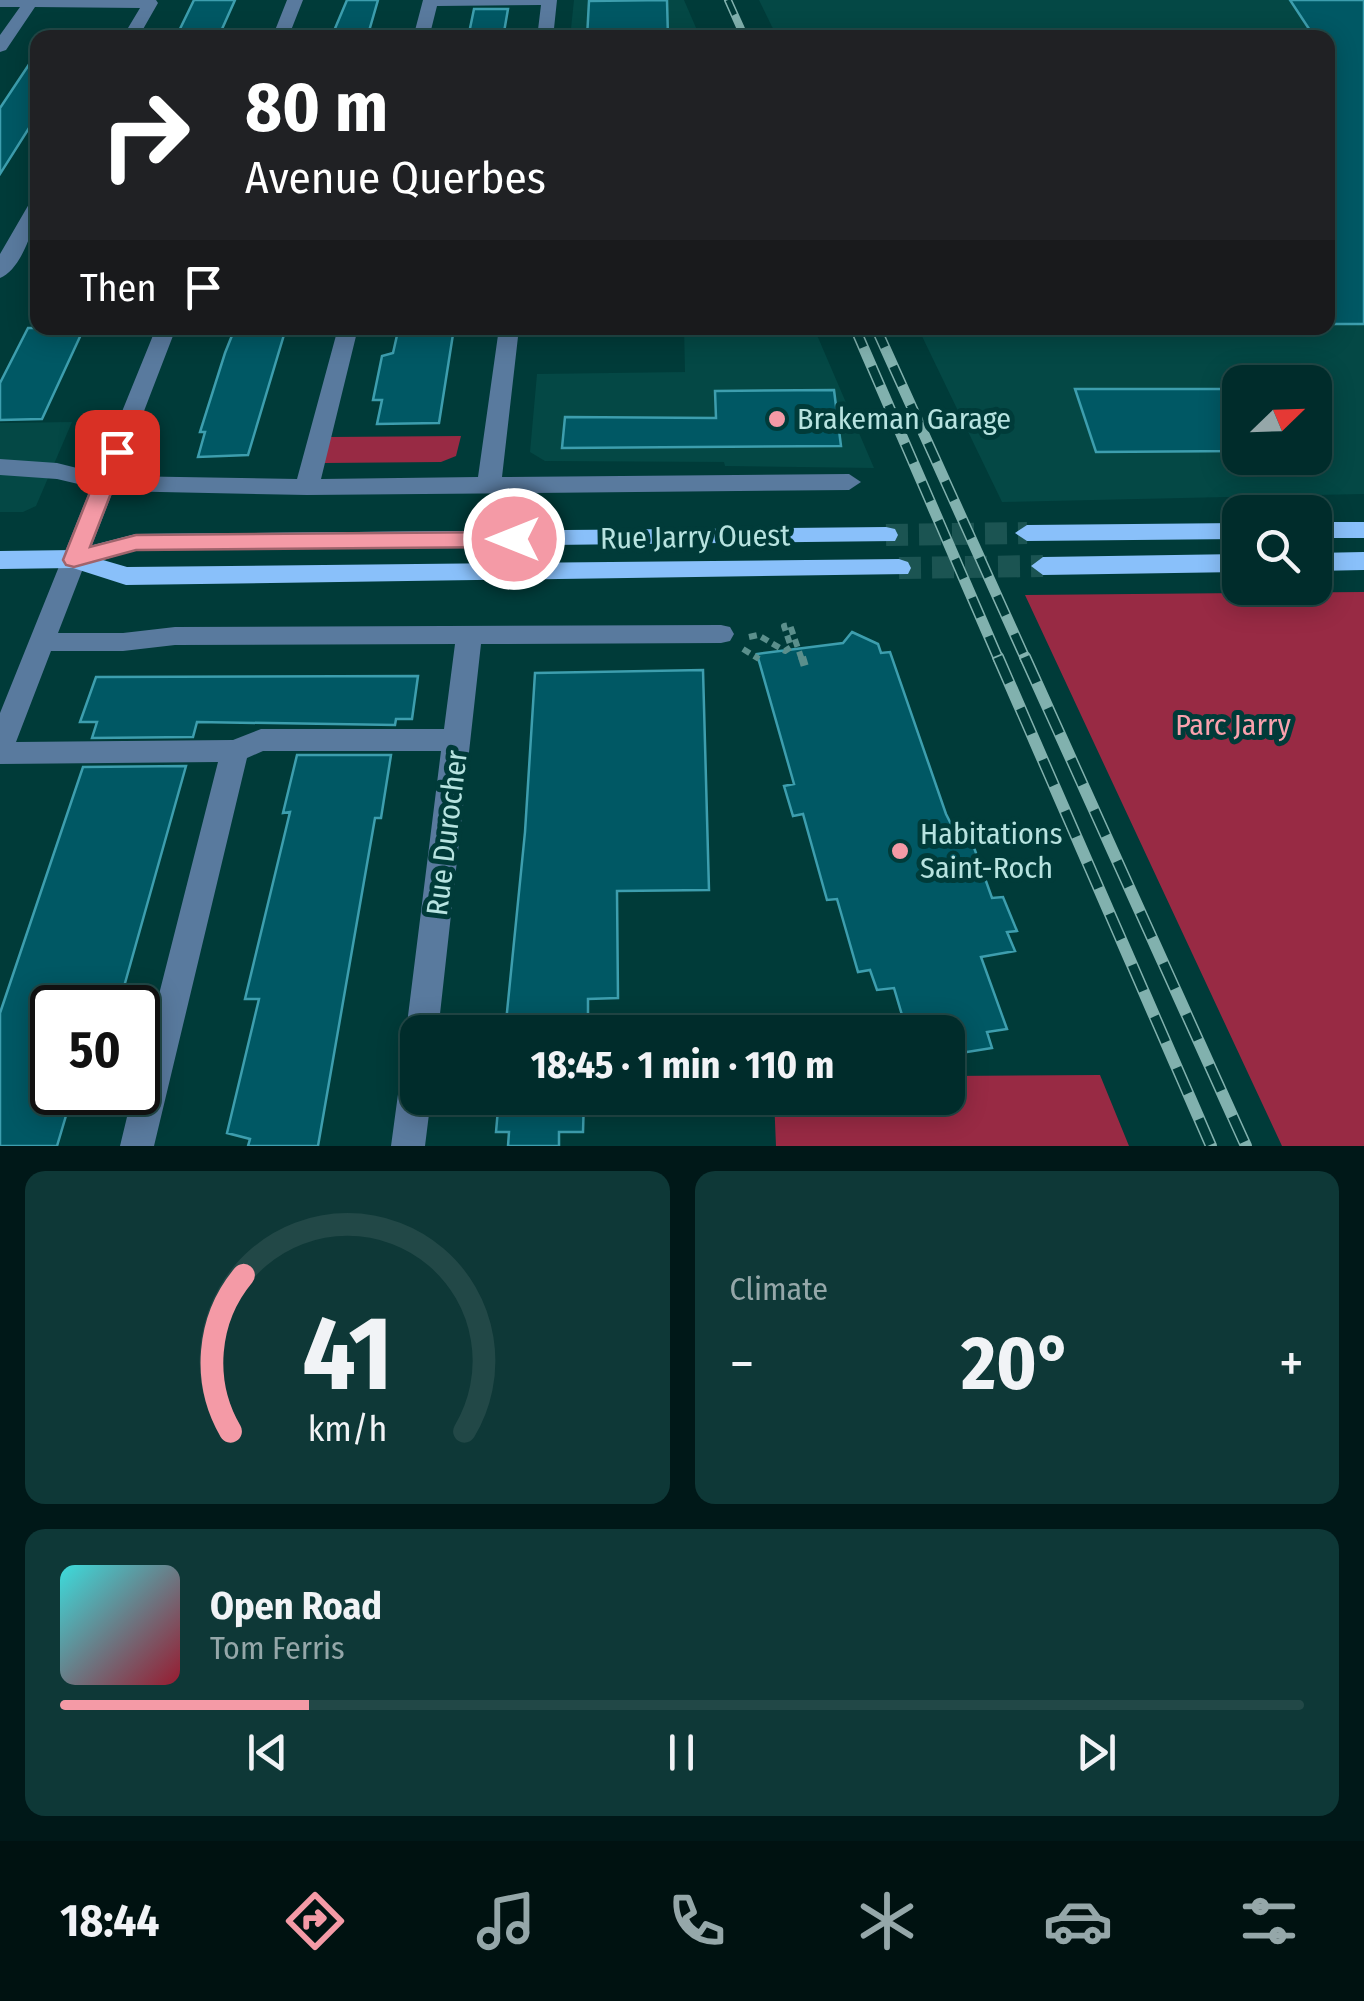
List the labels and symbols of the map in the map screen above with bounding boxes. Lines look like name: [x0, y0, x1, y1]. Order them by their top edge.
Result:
north arrow: [1222, 365, 1332, 475]
place label: Brakeman Garage: [797, 401, 1011, 437]
marker: Brakeman Garage: [766, 408, 788, 430]
pin: [75, 410, 160, 495]
position arrow: [462, 487, 566, 591]
street label: Rue Jarry Ouest: [600, 517, 791, 557]
park label: Parc Jarry: [1175, 707, 1291, 743]
street label: Rue Durocher: [419, 748, 475, 918]
place label: Habitations Saint-Roch: [920, 816, 1062, 886]
marker: Habitations Saint-Roch: [889, 840, 911, 862]
speed limit sign: 50: [30, 985, 160, 1115]

